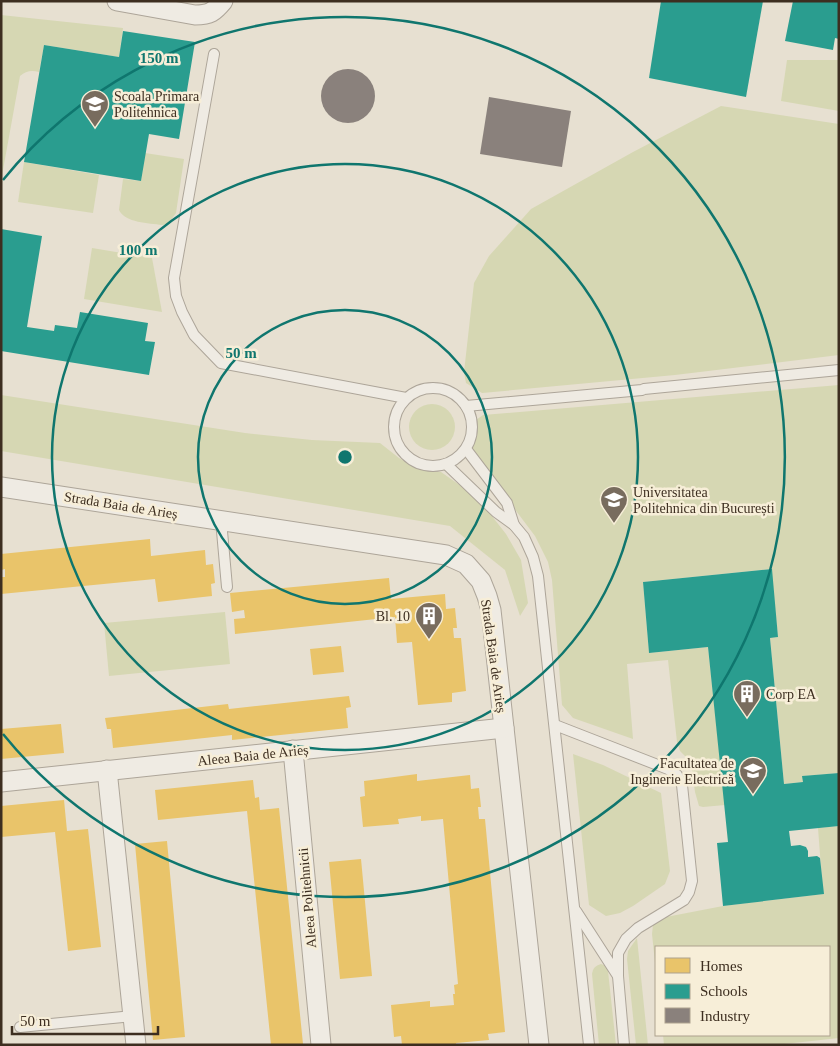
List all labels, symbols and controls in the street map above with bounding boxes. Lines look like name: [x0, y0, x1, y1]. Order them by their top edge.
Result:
text: 150 m: [140, 50, 179, 66]
school or university icon: Scoala Primara Politehnica: [80, 89, 110, 128]
place label: Scoala Primara Politehnica: [114, 89, 200, 120]
text: 100 m: [119, 242, 158, 258]
text: 50 m: [225, 345, 257, 361]
centre of rings: [336, 448, 354, 466]
school or university icon: Universitatea Politehnica din București: [599, 485, 629, 524]
place label: Universitatea Politehnica din București: [633, 485, 775, 517]
street label: Strada Baia de Arieș: [63, 489, 179, 523]
street label: Strada Baia de Arieș: [477, 598, 509, 714]
building icon: Bl. 10: [414, 601, 444, 640]
place label: Bl. 10: [376, 609, 410, 624]
building icon: Corp EA: [732, 679, 762, 718]
place label: Corp EA: [766, 687, 817, 702]
street label: Aleea Baia de Arieș: [197, 742, 309, 770]
place label: Facultatea de Inginerie Electrică: [630, 756, 735, 787]
school or university icon: Facultatea de Inginerie Electrică: [738, 756, 768, 795]
street label: Aleea Politehnicii: [296, 847, 319, 949]
legend: [655, 946, 830, 1036]
text: Homes: [700, 958, 743, 974]
text: Schools: [700, 983, 748, 999]
scale bar: [12, 1004, 159, 1036]
text: Industry: [700, 1008, 750, 1024]
text: 50 m: [20, 1013, 51, 1029]

